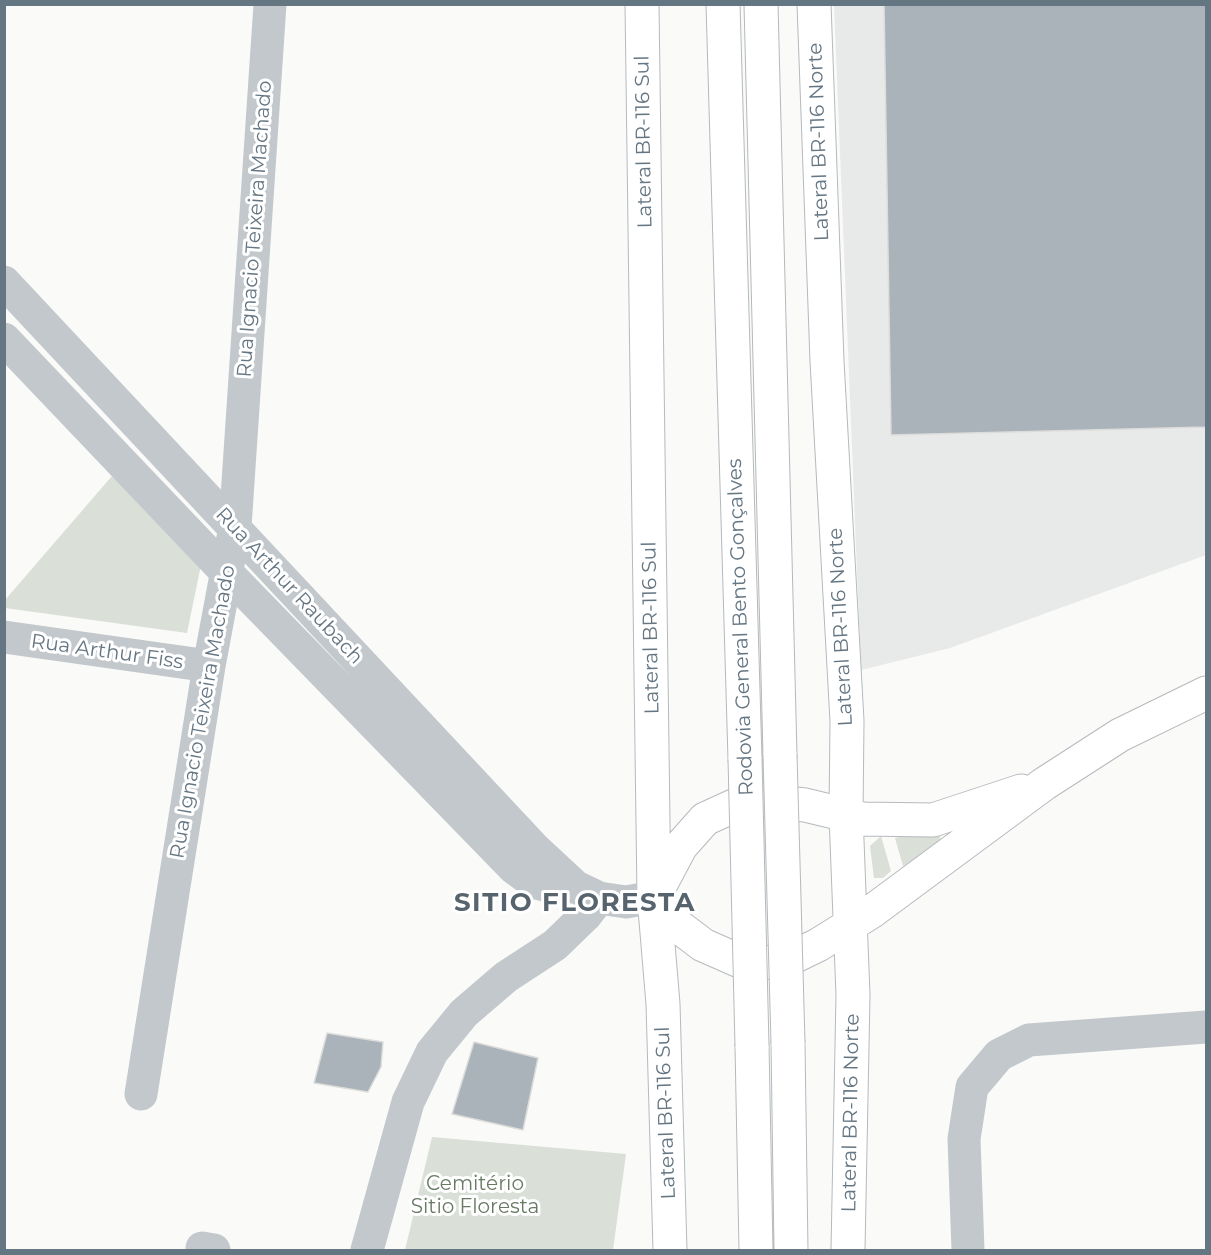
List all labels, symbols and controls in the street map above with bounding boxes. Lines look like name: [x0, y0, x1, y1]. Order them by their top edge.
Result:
street label: Lateral BR-116 Norte: [804, 42, 834, 242]
street label: Lateral BR-116 Sul: [630, 55, 658, 229]
street label: Rua Ignacio Teixeira Machado: [233, 80, 277, 378]
street label: Rodovia General Bento Gonçalves: [723, 458, 759, 796]
street label: Rua Arthur Raubach: [210, 503, 368, 669]
street label: Lateral BR-116 Norte: [824, 527, 858, 727]
street label: Lateral BR-116 Sul: [637, 541, 665, 715]
street label: Rua Ignacio Teixeira Machado: [165, 563, 241, 861]
street label: Rua Arthur Fiss: [29, 629, 185, 675]
district label: SITIO FLORESTA: [454, 887, 696, 919]
street label: Lateral BR-116 Norte: [837, 1013, 865, 1213]
street label: Lateral BR-116 Sul: [651, 1026, 681, 1200]
park label: Cemitério Sitio Floresta: [411, 1172, 539, 1219]

